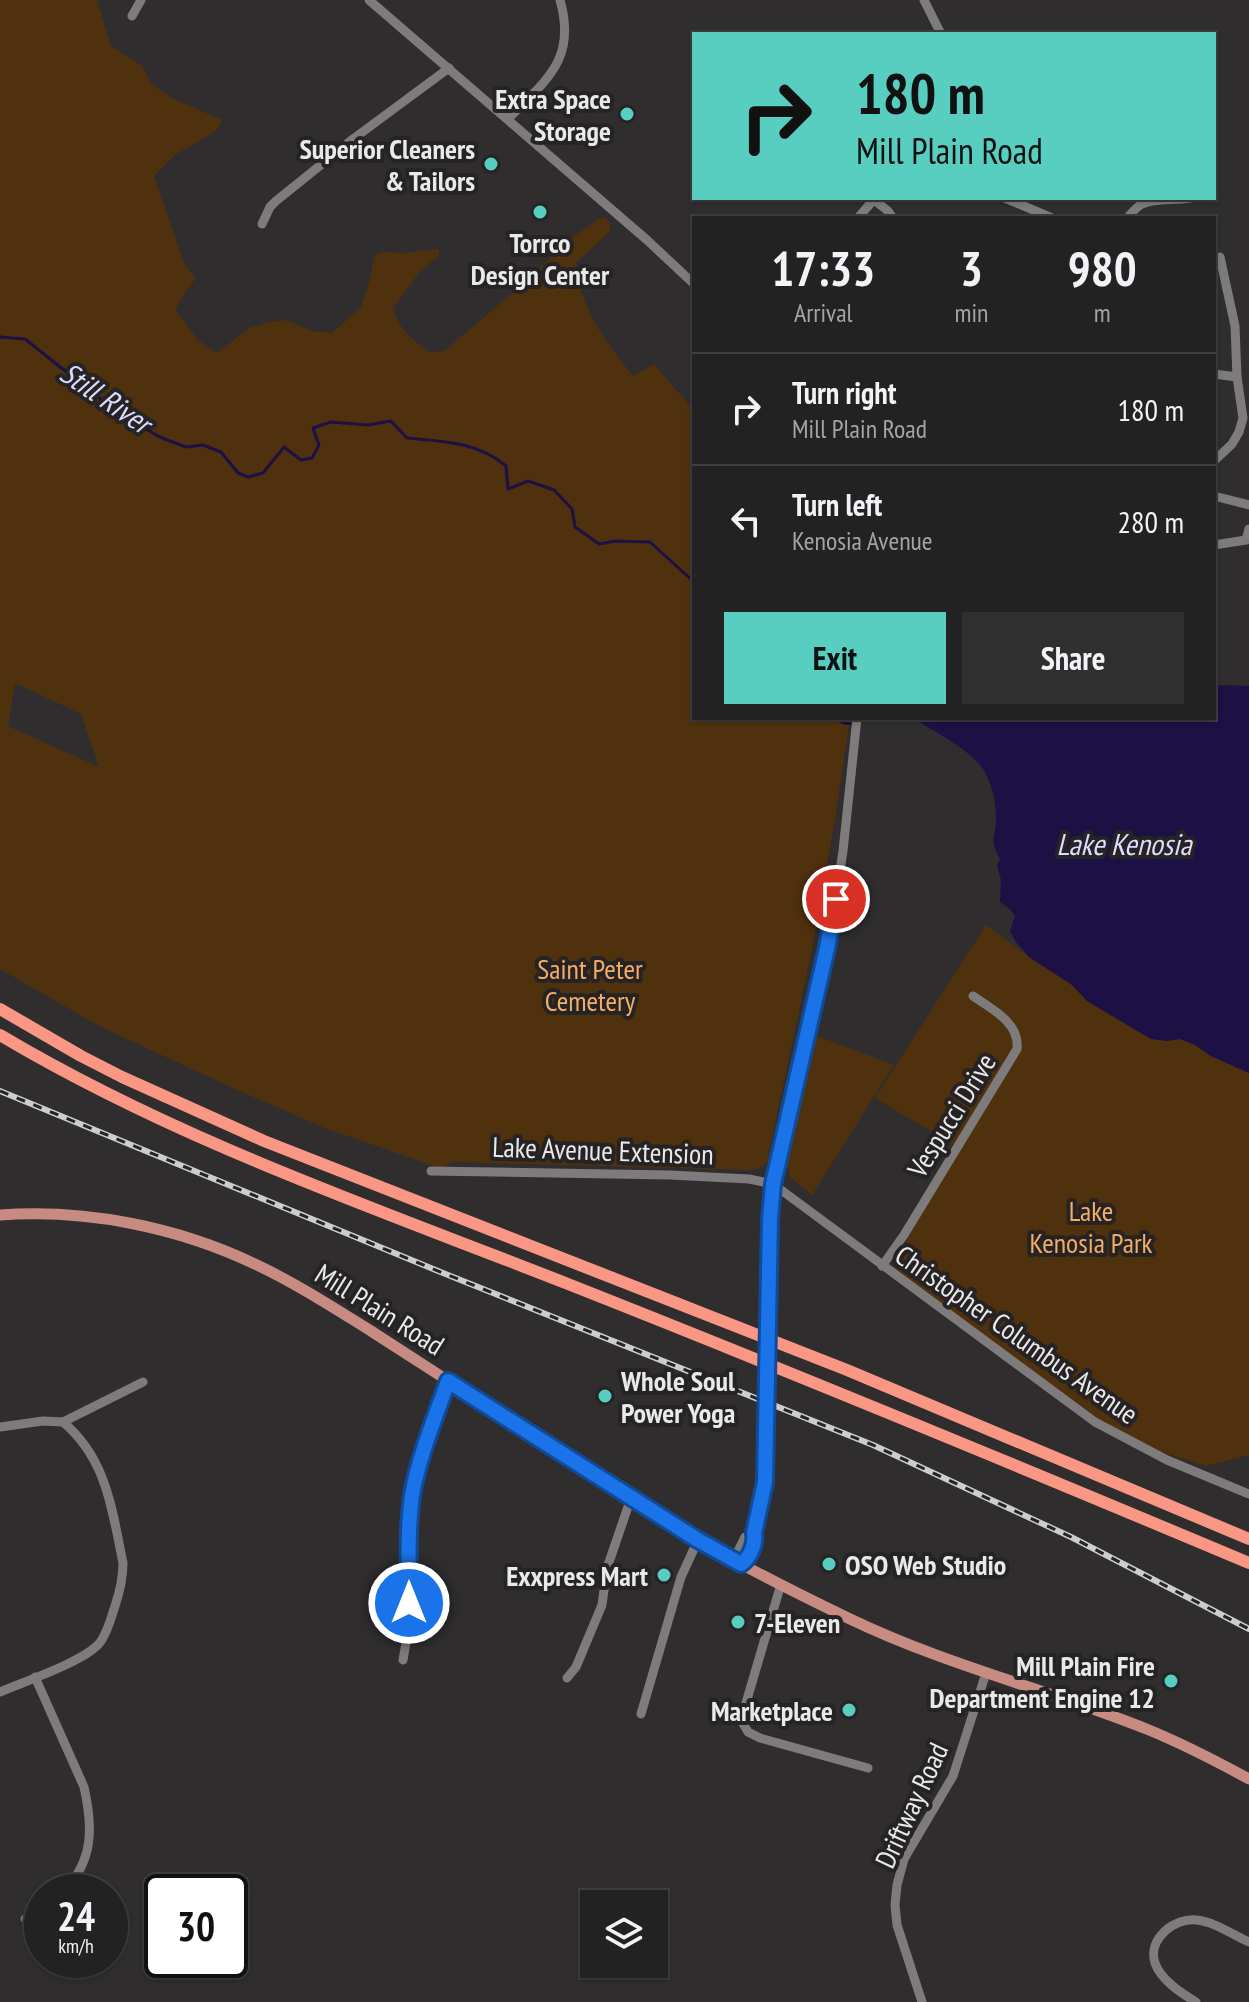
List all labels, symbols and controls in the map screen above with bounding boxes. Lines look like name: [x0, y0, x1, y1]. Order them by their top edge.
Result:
text: 180 m: [856, 57, 985, 129]
icon: right: [724, 64, 828, 168]
place label: Extra Space Storage: [495, 80, 611, 149]
marker: Extra Space Storage: [618, 105, 636, 123]
text: Mill Plain Road: [856, 127, 1043, 174]
place label: Superior Cleaners & Tailors: [299, 130, 475, 199]
marker: Superior Cleaners & Tailors: [482, 155, 500, 173]
marker: Torrco Design Center: [531, 203, 549, 221]
place label: Torrco Design Center: [471, 224, 610, 293]
text: 17:33: [771, 237, 875, 299]
text: 3: [960, 237, 983, 299]
text: 980: [1068, 237, 1137, 299]
text: Arrival: [794, 296, 853, 329]
text: min: [954, 296, 988, 329]
text: m: [1094, 296, 1111, 329]
water label: Still River: [53, 353, 162, 444]
text: Turn right: [792, 373, 896, 412]
icon: right: [724, 387, 768, 431]
text: 180 m: [1118, 390, 1184, 429]
text: Mill Plain Road: [792, 412, 927, 445]
text: Turn left: [792, 485, 882, 524]
icon: left: [724, 499, 768, 543]
text: 280 m: [1118, 502, 1184, 541]
text: Kenosia Avenue: [792, 524, 933, 557]
button: Exit: [724, 612, 946, 704]
button: Share: [962, 612, 1184, 704]
water label: Lake Kenosia: [1057, 824, 1193, 863]
pin: [802, 865, 870, 933]
icon: arrive: [814, 877, 858, 921]
park label: Saint Peter Cemetery: [537, 950, 643, 1019]
street label: Vespucci Drive: [898, 1046, 1004, 1185]
street label: Lake Avenue Extension: [492, 1128, 714, 1172]
park label: Lake Kenosia Park: [1030, 1192, 1153, 1261]
street label: Christopher Columbus Avenue: [888, 1236, 1146, 1432]
street label: Mill Plain Road: [309, 1255, 451, 1363]
place label: Whole Soul Power Yoga: [620, 1362, 735, 1431]
marker: Whole Soul Power Yoga: [596, 1387, 614, 1405]
place label: OSO Web Studio: [845, 1546, 1006, 1583]
marker: OSO Web Studio: [820, 1555, 838, 1573]
place label: Exxpress Mart: [506, 1557, 648, 1594]
position arrow: [367, 1561, 451, 1645]
marker: Exxpress Mart: [655, 1566, 673, 1584]
place label: 7-Eleven: [754, 1604, 840, 1641]
marker: 7-Eleven: [729, 1613, 747, 1631]
place label: Mill Plain Fire Department Engine 12: [930, 1647, 1155, 1716]
marker: Mill Plain Fire Department Engine 12: [1162, 1672, 1180, 1690]
place label: Marketplace: [711, 1692, 833, 1729]
marker: Marketplace: [840, 1701, 858, 1719]
street label: Driftway Road: [866, 1736, 956, 1874]
speed limit sign: 30: [144, 1874, 248, 1978]
text: 24: [57, 1890, 95, 1942]
map controls: [580, 1890, 668, 1978]
button: layers: [580, 1890, 668, 1978]
text: km/h: [58, 1933, 94, 1959]

